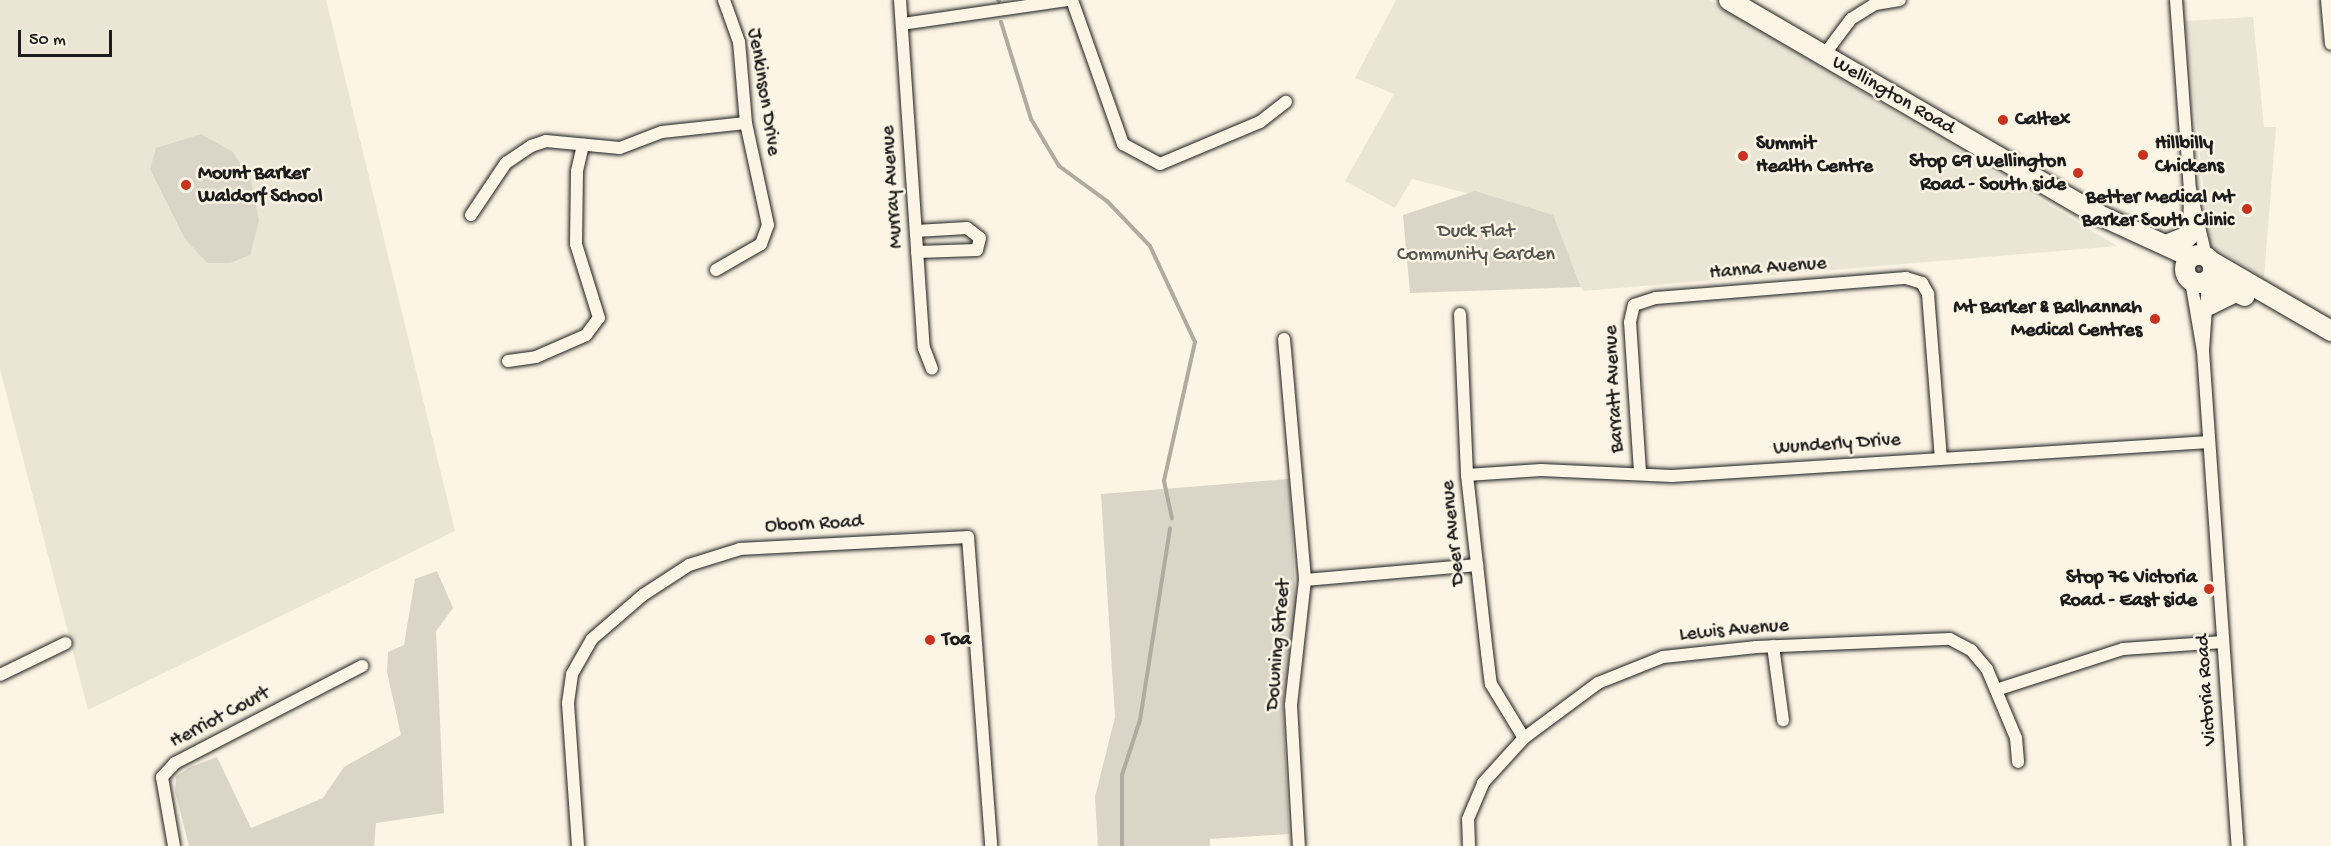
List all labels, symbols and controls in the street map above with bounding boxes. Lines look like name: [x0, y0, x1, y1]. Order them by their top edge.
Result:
scale bar: [21, 18, 116, 56]
street label: Jenkinson Drive: [741, 27, 785, 157]
text: 50 m: [29, 30, 66, 51]
street label: Wellington Road: [1827, 51, 1959, 141]
place label: Caltex: [2015, 108, 2070, 132]
marker: Caltex: [1996, 113, 2010, 127]
street label: Murray Avenue: [877, 125, 909, 249]
place label: Summit Health Centre: [1756, 132, 1873, 179]
place label: Hillbilly Chickens: [2155, 132, 2224, 179]
marker: Summit Health Centre: [1734, 147, 1752, 165]
marker: Hillbilly Chickens: [2136, 148, 2150, 162]
place label: Stop 69 Wellington Road - South side: [1909, 150, 2066, 197]
place label: Mount Barker Waldorf School: [198, 162, 323, 209]
marker: Stop 69 Wellington Road - South side: [2071, 166, 2085, 180]
marker: Mount Barker Waldorf School: [179, 178, 193, 192]
place label: Better Medical Mt Barker South Clinic: [2082, 186, 2234, 233]
marker: Better Medical Mt Barker South Clinic: [2238, 200, 2256, 218]
park label: Duck Flat Community Garden: [1397, 220, 1555, 267]
street label: Hanna Avenue: [1708, 252, 1828, 286]
place label: Mt Barker & Balhannah Medical Centres: [1953, 296, 2142, 343]
marker: Mt Barker & Balhannah Medical Centres: [2146, 310, 2164, 328]
street label: Barratt Avenue: [1600, 325, 1630, 453]
street label: Wunderly Drive: [1773, 429, 1901, 461]
street label: Deer Avenue: [1437, 479, 1471, 587]
street label: Oborn Road: [764, 510, 864, 540]
place label: Stop 76 Victoria Road - East side: [2060, 566, 2197, 613]
street label: Downing Street: [1261, 578, 1297, 712]
marker: Stop 76 Victoria Road - East side: [2202, 582, 2216, 596]
street label: Lewis Avenue: [1678, 614, 1790, 648]
place label: Toa: [942, 628, 971, 652]
marker: Toa: [923, 633, 937, 647]
street label: Victoria Road: [2191, 633, 2223, 747]
street label: Herriot Court: [166, 682, 274, 754]

